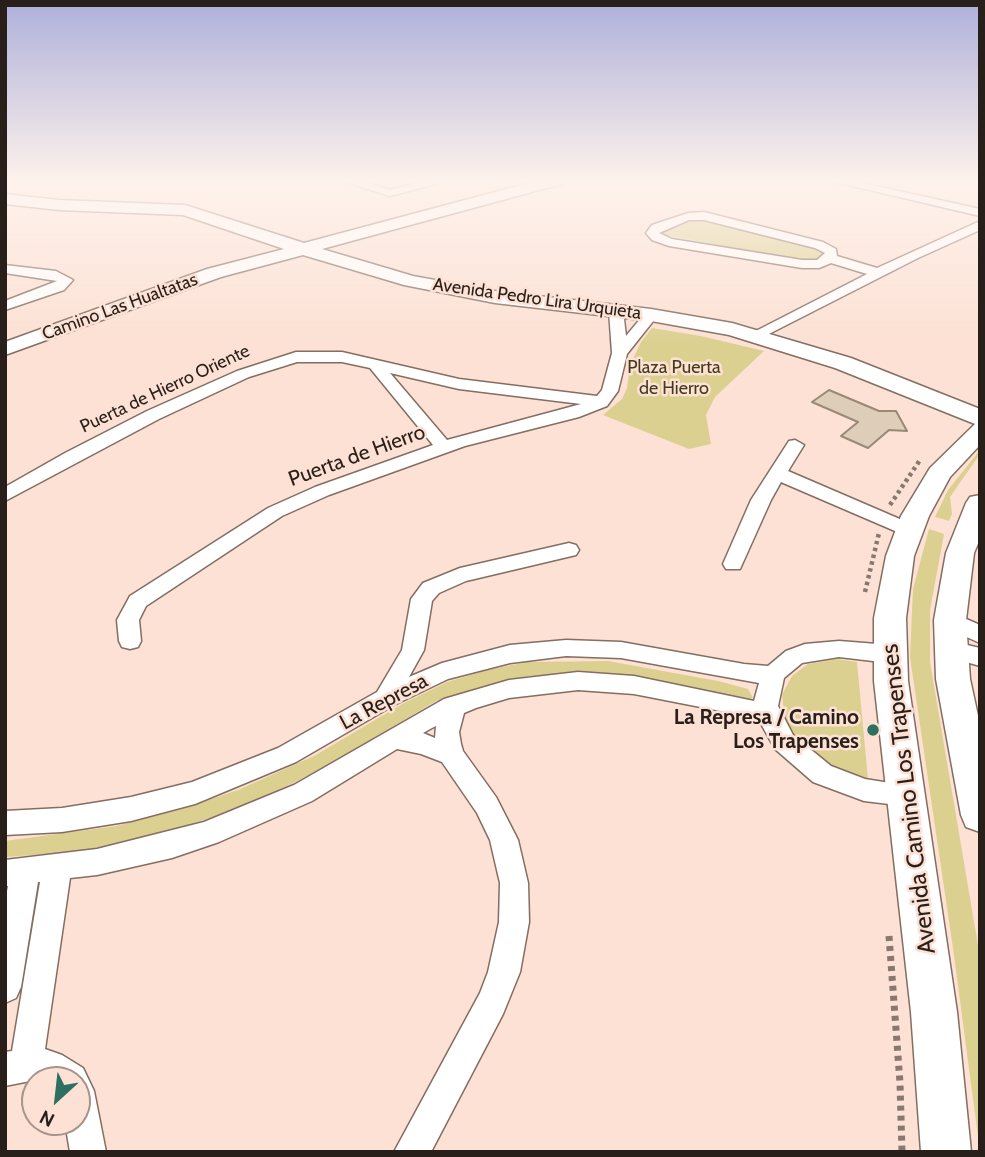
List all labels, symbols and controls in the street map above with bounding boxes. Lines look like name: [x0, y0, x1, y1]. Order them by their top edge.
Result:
street label: Camino Las Hualtatas: [39, 269, 201, 345]
street label: Avenida Pedro Lira Urquieta: [431, 274, 643, 324]
street label: Puerta de Hierro Oriente: [77, 340, 253, 438]
park label: Plaza Puerta de Hierro: [627, 357, 721, 400]
street label: Puerta de Hierro: [285, 420, 429, 492]
street label: Avenida Camino Los Trapenses: [876, 642, 942, 956]
street label: La Represa: [336, 668, 432, 736]
place label: La Represa / Camino Los Trapenses: [674, 705, 859, 755]
marker: La Represa / Camino Los Trapenses: [865, 722, 881, 738]
north arrow: [21, 1066, 91, 1136]
text: N: [36, 1105, 58, 1132]

